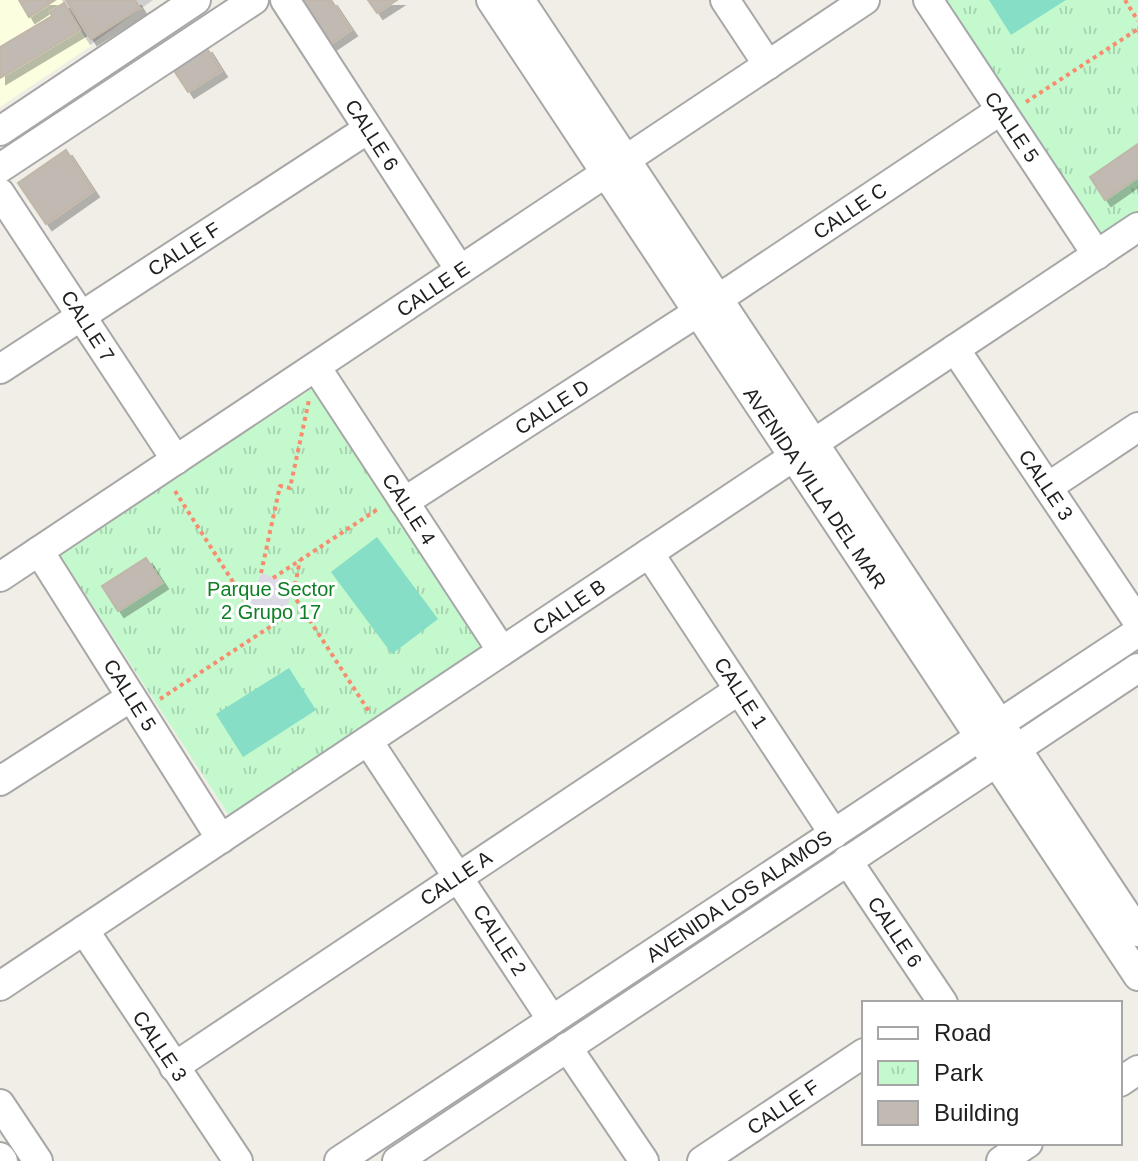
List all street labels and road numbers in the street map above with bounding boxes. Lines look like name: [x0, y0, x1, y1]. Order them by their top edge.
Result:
street label: CALLE 5: [980, 88, 1044, 166]
street label: CALLE 6: [341, 95, 403, 175]
street label: CALLE C: [809, 179, 891, 243]
street label: CALLE F: [144, 218, 224, 280]
street label: CALLE E: [393, 257, 473, 321]
street label: CALLE 7: [57, 286, 119, 366]
street label: CALLE D: [511, 375, 593, 439]
street label: AVENIDA VILLA DEL MAR: [739, 383, 891, 593]
street label: CALLE 3: [1014, 446, 1078, 524]
street label: CALLE 4: [378, 469, 440, 549]
street label: CALLE B: [529, 575, 609, 639]
street label: CALLE 1: [710, 653, 772, 733]
street label: CALLE 5: [99, 655, 161, 735]
street label: AVENIDA LOS ALAMOS: [642, 826, 836, 966]
street label: CALLE A: [416, 846, 496, 910]
street label: CALLE 6: [863, 893, 927, 971]
street label: CALLE 2: [469, 900, 531, 980]
street label: CALLE 3: [128, 1007, 192, 1085]
street label: CALLE F: [743, 1075, 823, 1139]

